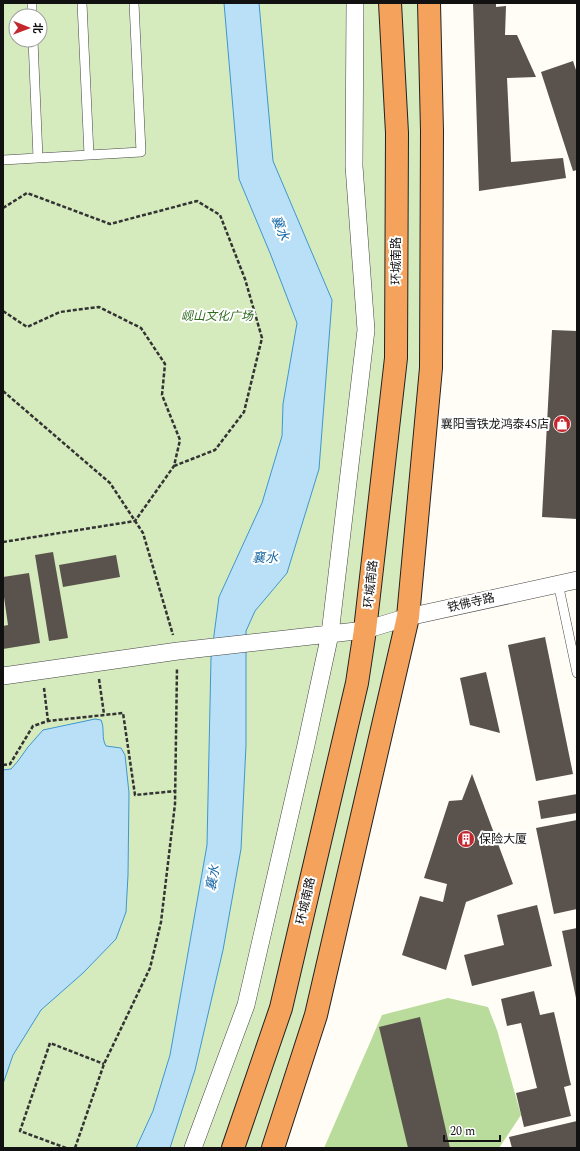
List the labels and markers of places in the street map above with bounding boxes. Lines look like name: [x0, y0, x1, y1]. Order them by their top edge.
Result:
shop icon: 襄阳雪铁龙鸿泰4S店: [552, 414, 572, 434]
place label: 襄阳雪铁龙鸿泰4S店: [441, 415, 549, 434]
building icon: 保险大厦: [456, 829, 476, 849]
place label: 保险大厦: [479, 830, 527, 849]

